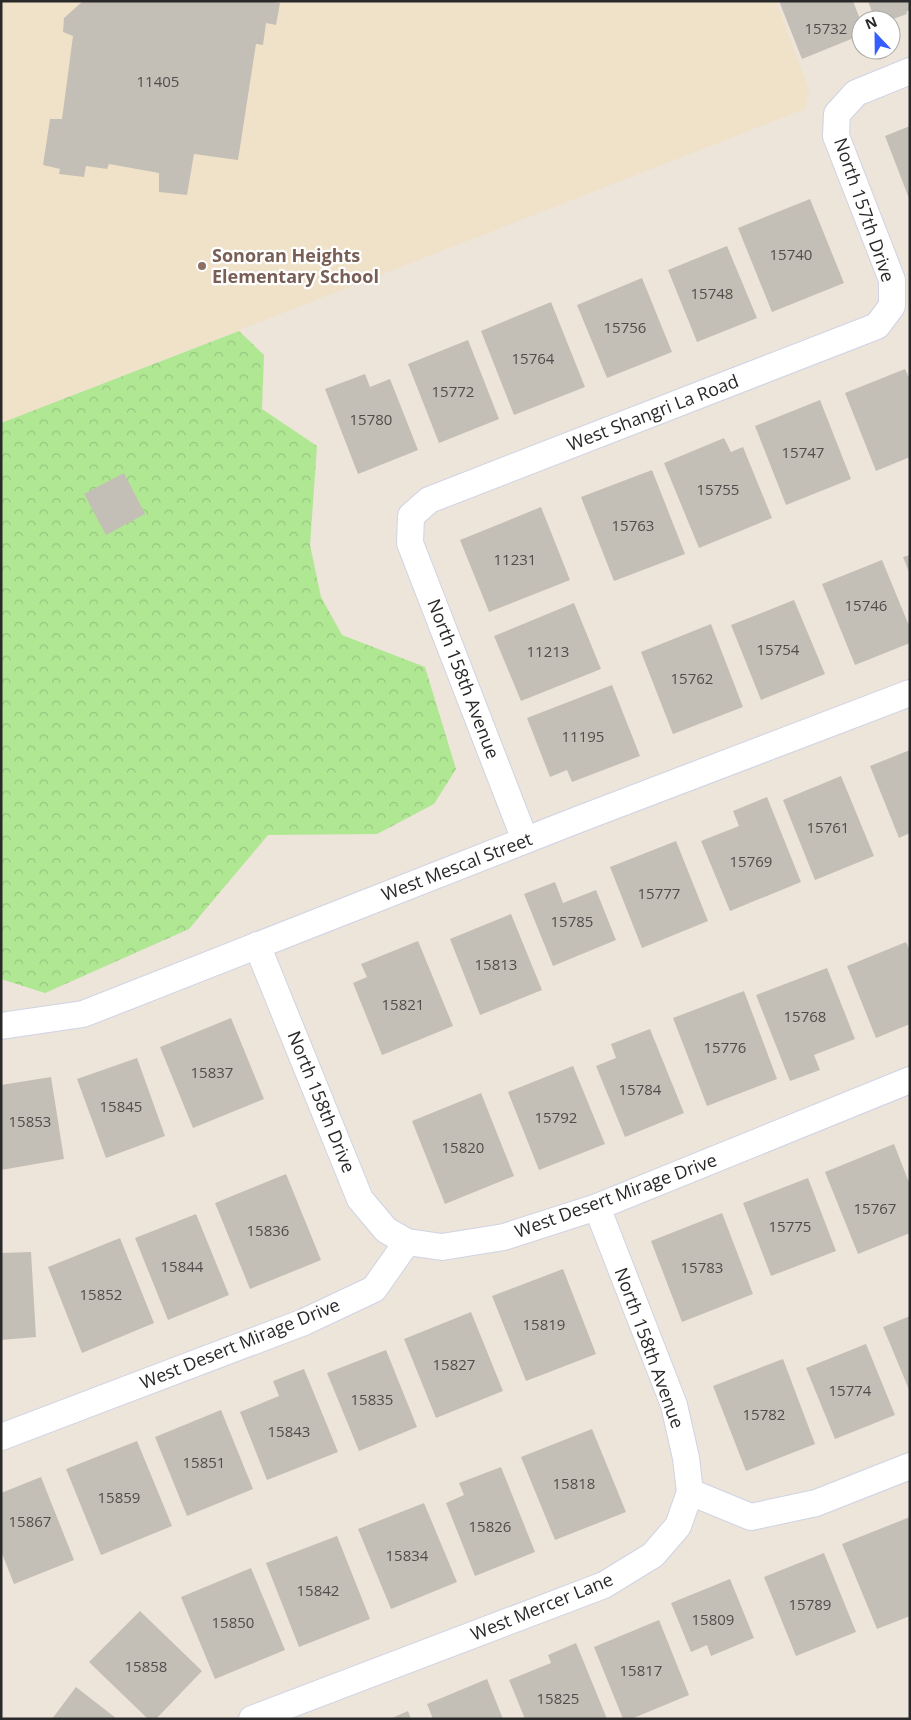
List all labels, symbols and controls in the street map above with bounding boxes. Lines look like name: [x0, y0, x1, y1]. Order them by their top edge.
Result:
north arrow: [851, 10, 901, 60]
text: N: [862, 12, 880, 33]
house number: 15732: [805, 18, 847, 38]
house number: 11405: [137, 71, 179, 91]
street label: North 157th Drive: [829, 134, 901, 285]
place label: Sonoran Heights Elementary School: [212, 243, 379, 288]
house number: 15740: [770, 244, 812, 264]
marker: Sonoran Heights Elementary School: [196, 260, 208, 272]
house number: 15748: [691, 283, 733, 303]
house number: 15756: [604, 317, 646, 337]
house number: 15764: [512, 348, 555, 368]
street label: West Shangri La Road: [564, 368, 742, 456]
house number: 15772: [432, 381, 474, 401]
house number: 15780: [350, 409, 392, 429]
house number: 15747: [782, 442, 824, 462]
house number: 15755: [697, 479, 739, 499]
house number: 15763: [612, 515, 654, 535]
house number: 11231: [494, 549, 536, 569]
street label: North 158th Avenue: [422, 595, 506, 762]
house number: 15746: [845, 595, 887, 615]
house number: 15754: [757, 639, 800, 659]
house number: 11213: [527, 641, 569, 661]
house number: 15762: [671, 668, 713, 688]
house number: 11195: [562, 726, 604, 746]
house number: 15761: [807, 817, 849, 837]
street label: West Mescal Street: [378, 826, 535, 906]
house number: 15769: [730, 851, 772, 871]
house number: 15777: [638, 883, 680, 903]
house number: 15785: [551, 911, 593, 931]
house number: 15813: [475, 954, 517, 974]
house number: 15821: [382, 994, 424, 1014]
house number: 15768: [784, 1006, 826, 1026]
street label: North 158th Drive: [283, 1027, 361, 1176]
house number: 15776: [704, 1037, 746, 1057]
house number: 15837: [191, 1062, 233, 1082]
house number: 15784: [619, 1079, 662, 1099]
house number: 15845: [100, 1096, 142, 1116]
house number: 15792: [535, 1107, 577, 1127]
house number: 15853: [9, 1111, 51, 1131]
house number: 15820: [442, 1137, 484, 1157]
street label: West Desert Mirage Drive: [511, 1147, 720, 1243]
house number: 15767: [854, 1198, 896, 1218]
house number: 15775: [769, 1216, 811, 1236]
house number: 15836: [247, 1220, 289, 1240]
house number: 15844: [161, 1256, 204, 1276]
house number: 15783: [681, 1257, 723, 1277]
street label: North 158th Avenue: [610, 1264, 690, 1431]
house number: 15852: [80, 1284, 122, 1304]
street label: West Desert Mirage Drive: [136, 1292, 343, 1394]
house number: 15819: [523, 1314, 565, 1334]
house number: 15827: [433, 1354, 475, 1374]
house number: 15774: [829, 1380, 872, 1400]
house number: 15835: [351, 1389, 393, 1409]
house number: 15782: [743, 1404, 785, 1424]
house number: 15843: [268, 1421, 310, 1441]
house number: 15851: [183, 1452, 225, 1472]
house number: 15818: [553, 1473, 595, 1493]
house number: 15859: [98, 1487, 140, 1507]
house number: 15867: [9, 1511, 51, 1531]
house number: 15826: [469, 1516, 511, 1536]
house number: 15834: [386, 1545, 429, 1565]
street label: West Mercer Lane: [467, 1567, 616, 1646]
house number: 15842: [297, 1580, 339, 1600]
house number: 15789: [789, 1594, 831, 1614]
house number: 15809: [692, 1609, 734, 1629]
house number: 15850: [212, 1612, 254, 1632]
house number: 15858: [125, 1656, 167, 1676]
house number: 15817: [620, 1660, 662, 1680]
house number: 15825: [537, 1688, 579, 1708]

